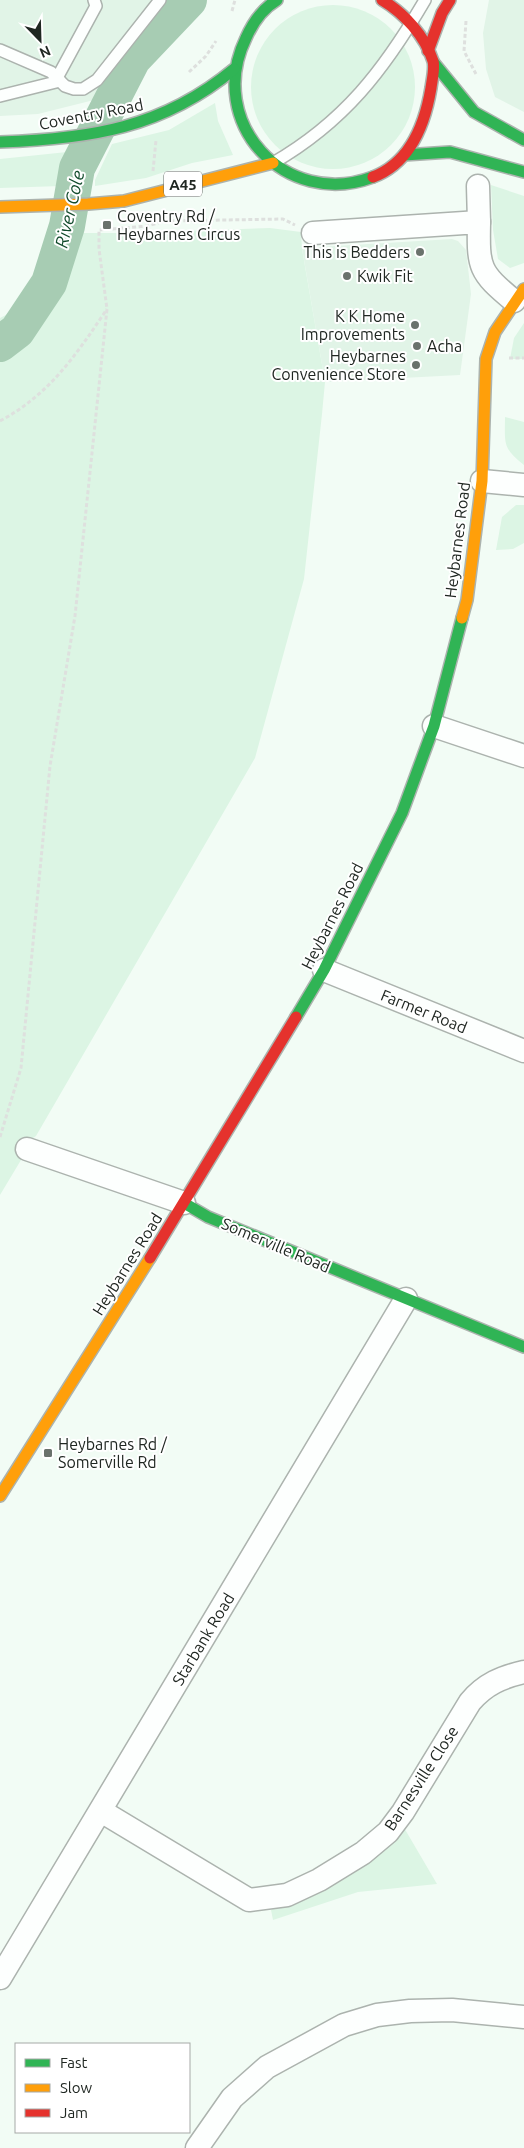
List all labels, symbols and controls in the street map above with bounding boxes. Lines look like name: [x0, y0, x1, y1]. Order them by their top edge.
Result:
north arrow: [15, 15, 65, 65]
text: N: [37, 43, 53, 61]
street label: Coventry Road: [37, 95, 145, 133]
water label: River Cole: [50, 168, 88, 250]
road number: A45: [164, 172, 202, 196]
place label: Coventry Rd / Heybarnes Circus: [117, 207, 240, 243]
marker: Coventry Rd / Heybarnes Circus: [101, 219, 113, 231]
place label: This is Bedders: [303, 243, 410, 261]
marker: This is Bedders: [414, 246, 426, 258]
place label: Kwik Fit: [357, 267, 413, 285]
marker: Kwik Fit: [341, 270, 353, 282]
place label: K K Home Improvements: [301, 307, 405, 343]
marker: K K Home Improvements: [409, 319, 421, 331]
place label: Acha: [427, 337, 462, 355]
marker: Acha: [411, 340, 423, 352]
place label: Heybarnes Convenience Store: [271, 347, 406, 383]
marker: Heybarnes Convenience Store: [410, 359, 422, 371]
street label: Heybarnes Road: [441, 481, 473, 599]
street label: Heybarnes Road: [297, 860, 367, 972]
street label: Farmer Road: [378, 986, 470, 1036]
street label: Heybarnes Road: [88, 1210, 166, 1318]
street label: Somerville Road: [219, 1214, 333, 1276]
place label: Heybarnes Rd / Somerville Rd: [58, 1435, 168, 1471]
marker: Heybarnes Rd / Somerville Rd: [42, 1447, 54, 1459]
street label: Starbank Road: [168, 1590, 238, 1688]
street label: Barnesville Close: [380, 1722, 462, 1834]
legend: [15, 2043, 190, 2133]
text: Fast: [60, 2054, 88, 2071]
text: Slow: [60, 2079, 93, 2096]
text: Jam: [60, 2104, 88, 2121]

